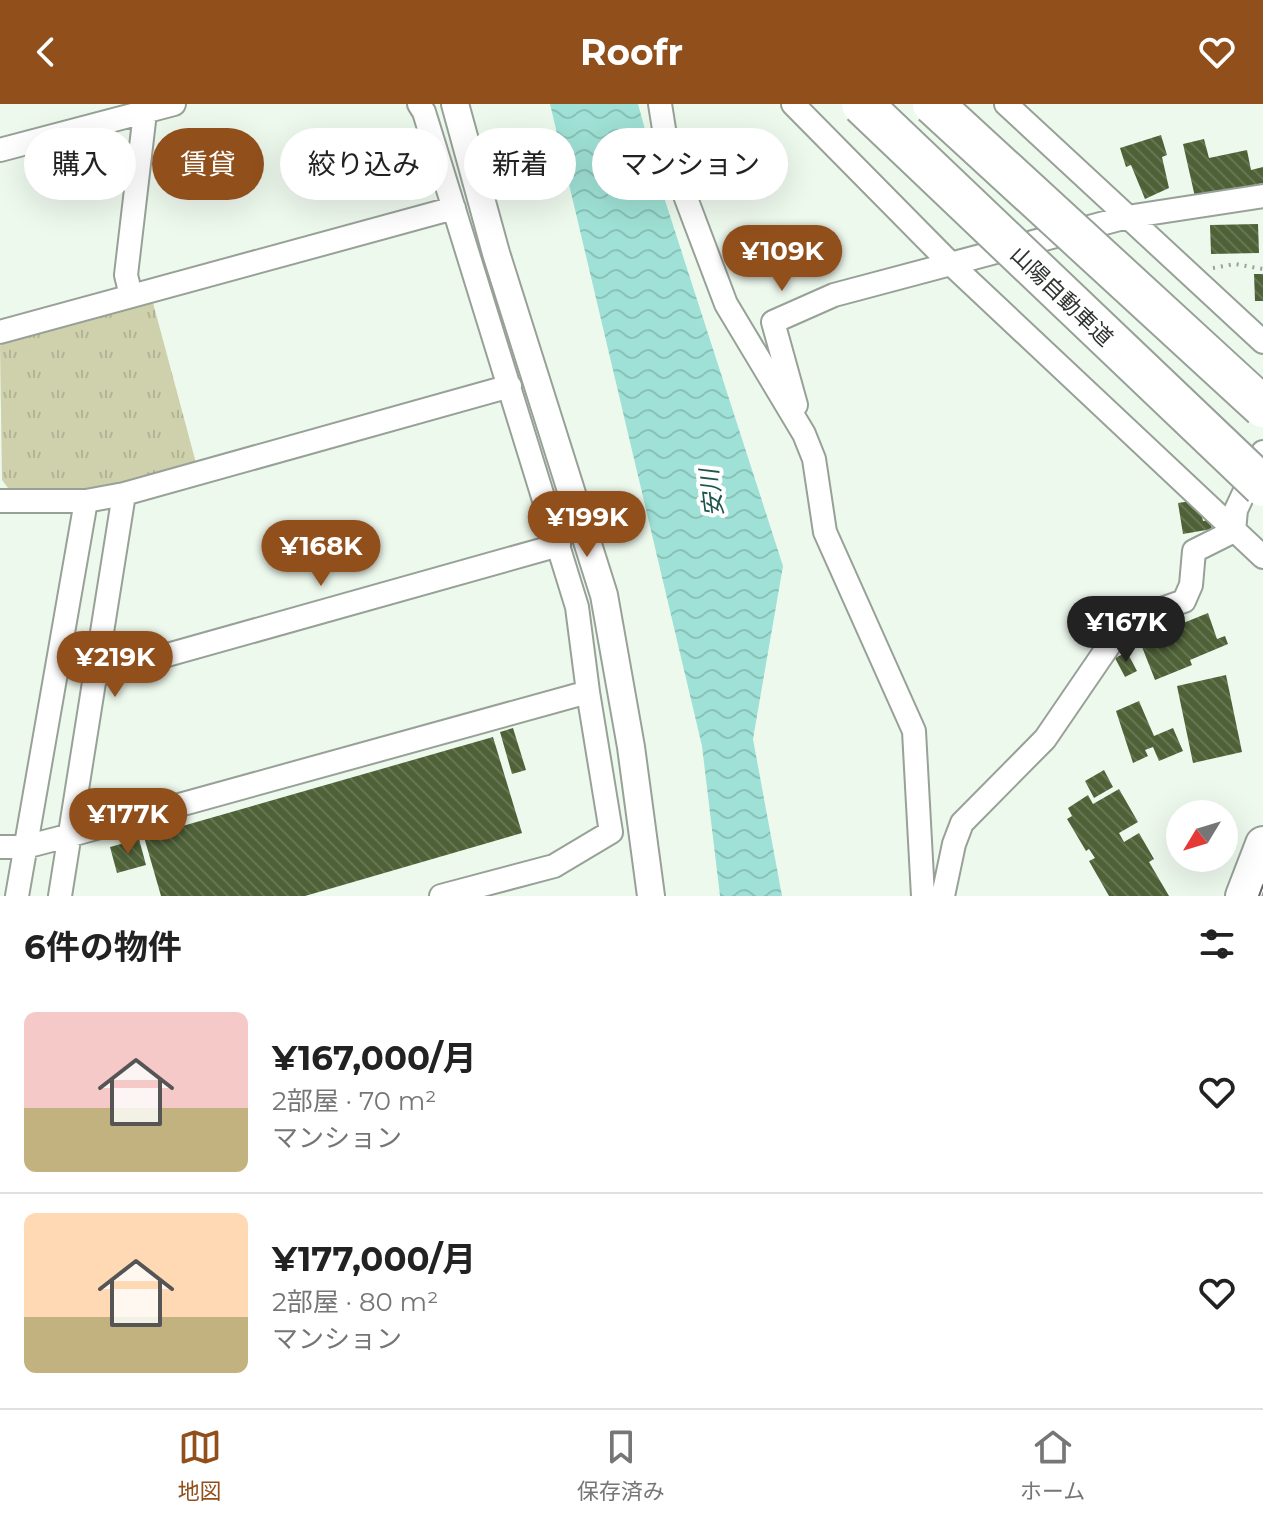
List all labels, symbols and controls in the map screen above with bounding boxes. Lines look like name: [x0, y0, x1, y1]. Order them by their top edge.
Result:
icon: back: [24, 30, 68, 74]
text: Roofr: [580, 30, 683, 74]
icon: heart: [1195, 30, 1239, 74]
chip: 購入: [24, 128, 136, 200]
chip: 賃貸: [152, 128, 264, 200]
chip: 絞り込み: [280, 128, 448, 200]
chip: 新着: [464, 128, 576, 200]
chip: マンション: [592, 128, 788, 200]
pin: ¥109K: [726, 225, 838, 293]
text: ¥109K: [740, 235, 824, 267]
street label: 山陽自動車道: [1005, 241, 1119, 352]
water label: 安川: [694, 464, 729, 519]
pin: ¥199K: [531, 491, 643, 559]
text: ¥199K: [546, 501, 628, 533]
pin: ¥168K: [265, 520, 377, 588]
text: ¥168K: [279, 530, 363, 562]
pin: ¥167K: [1070, 596, 1182, 664]
text: ¥167K: [1085, 606, 1167, 638]
pin: ¥219K: [59, 631, 171, 699]
text: ¥219K: [75, 641, 155, 673]
pin: ¥177K: [72, 788, 184, 856]
text: ¥177K: [87, 798, 169, 830]
north arrow: [1166, 800, 1238, 872]
map controls: [1166, 800, 1238, 872]
icon: filters: [1195, 922, 1239, 966]
text: 6件の物件: [24, 926, 182, 968]
text: ¥167,000/月: [272, 1037, 477, 1079]
icon: home: [88, 1044, 184, 1140]
icon: heart: [1195, 1070, 1239, 1114]
text: 2部屋 · 70 m²: [272, 1085, 437, 1117]
text: マンション: [272, 1122, 402, 1154]
text: ¥177,000/月: [272, 1238, 476, 1280]
icon: home: [88, 1245, 184, 1341]
icon: heart: [1195, 1271, 1239, 1315]
text: 2部屋 · 80 m²: [272, 1286, 438, 1318]
text: マンション: [272, 1323, 402, 1355]
tab: 地図: [178, 1425, 222, 1505]
tab: 保存済み: [577, 1425, 665, 1505]
tab: ホーム: [1020, 1425, 1085, 1505]

